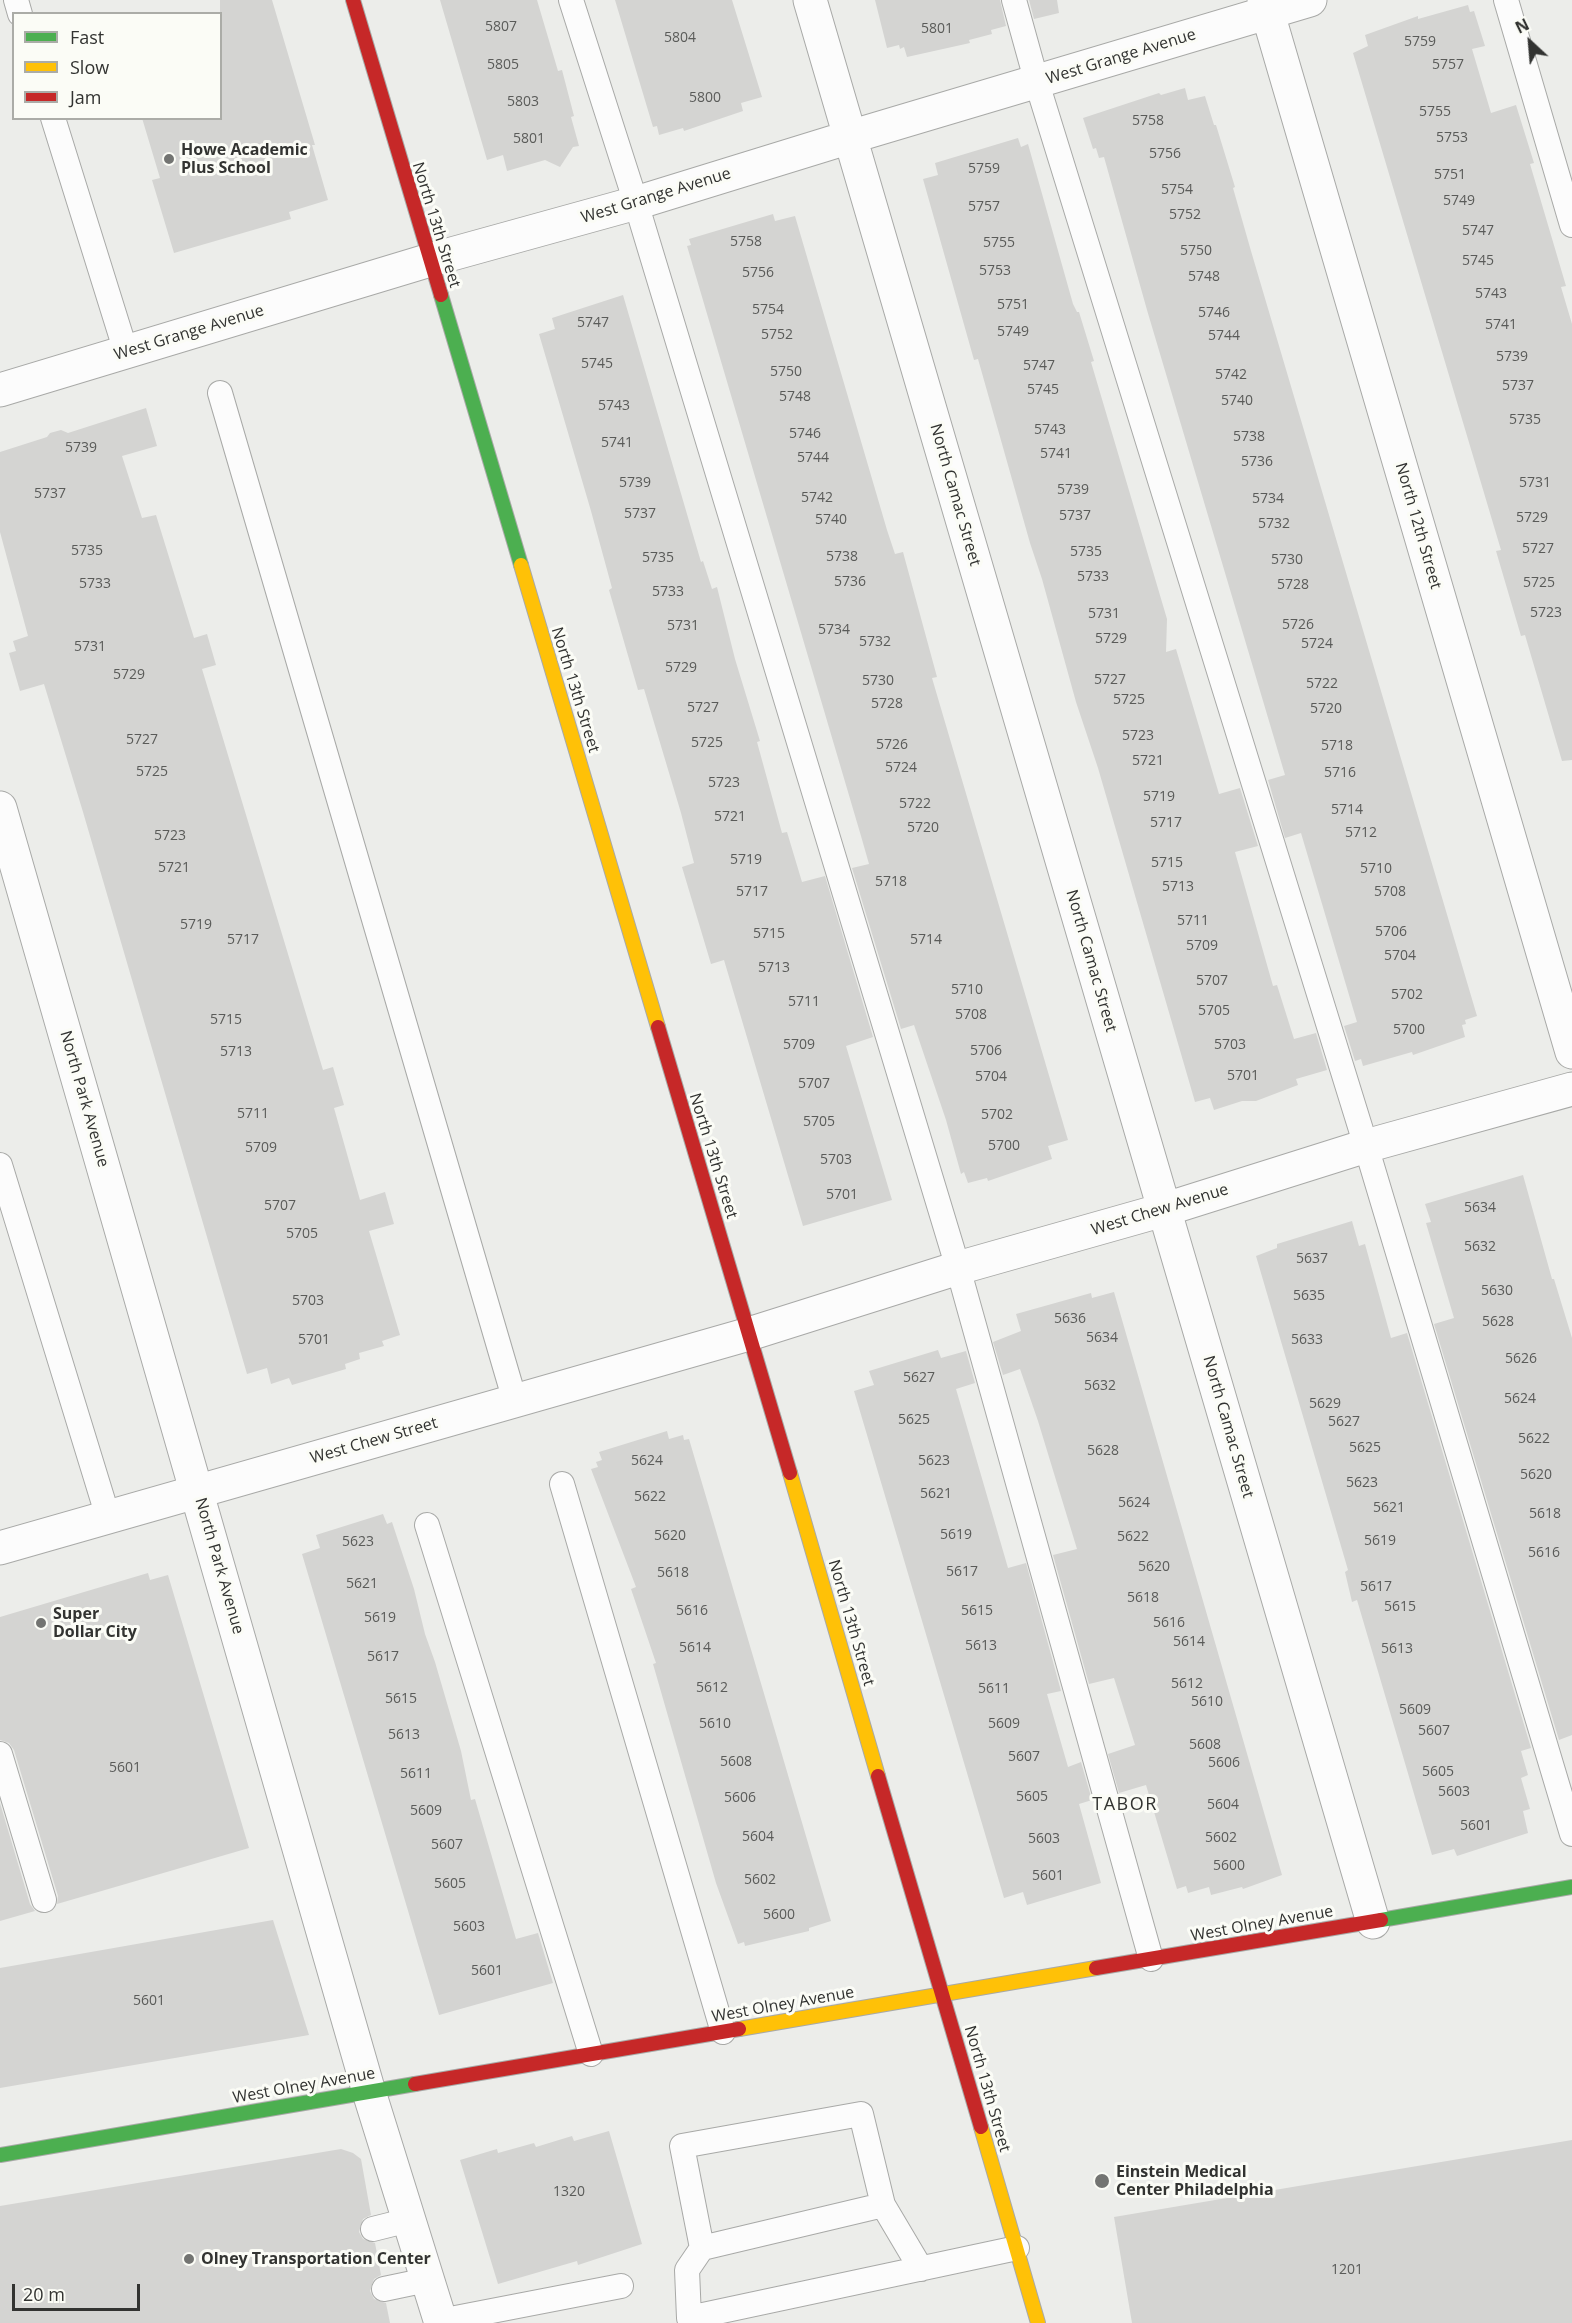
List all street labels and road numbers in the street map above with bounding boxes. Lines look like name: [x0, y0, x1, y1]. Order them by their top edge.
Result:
street label: West Grange Avenue: [1044, 25, 1198, 89]
street label: North 13th Street: [408, 160, 464, 290]
street label: West Grange Avenue: [579, 164, 733, 228]
street label: West Grange Avenue: [112, 301, 266, 365]
street label: North Camac Street: [926, 422, 984, 568]
street label: North 12th Street: [1391, 461, 1445, 591]
street label: North 13th Street: [547, 625, 603, 755]
street label: North Camac Street: [1062, 888, 1120, 1034]
street label: North Park Avenue: [55, 1028, 113, 1170]
street label: North 13th Street: [685, 1091, 741, 1221]
street label: West Chew Avenue: [1089, 1180, 1231, 1240]
street label: North Camac Street: [1199, 1354, 1257, 1500]
street label: West Chew Street: [308, 1414, 440, 1468]
street label: North Park Avenue: [190, 1495, 248, 1637]
street label: North 13th Street: [824, 1558, 878, 1688]
street label: West Olney Avenue: [1189, 1902, 1335, 1946]
street label: West Olney Avenue: [710, 1983, 856, 2027]
street label: North 13th Street: [960, 2024, 1014, 2154]
street label: West Olney Avenue: [231, 2064, 377, 2108]

